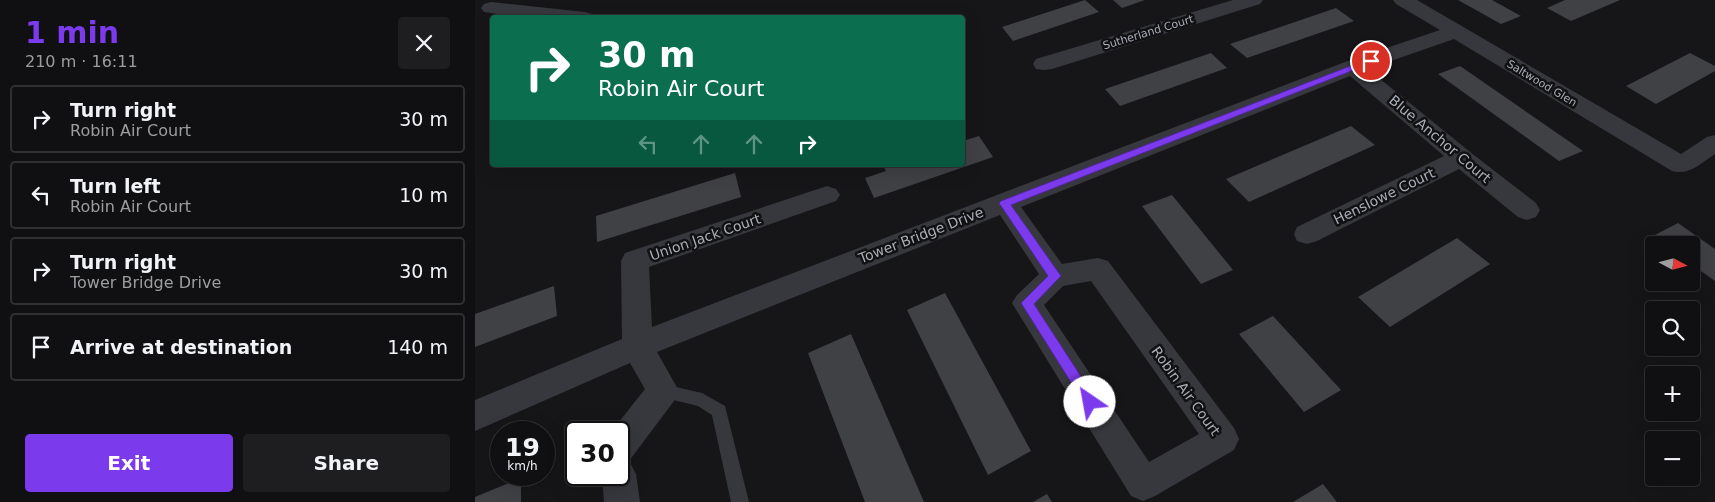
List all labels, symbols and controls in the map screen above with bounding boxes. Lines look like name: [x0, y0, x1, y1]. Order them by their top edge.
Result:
street label: Sutherland Court: [1101, 12, 1196, 52]
text: 1 min: [25, 15, 119, 50]
button: close: [398, 17, 450, 69]
icon: right: [515, 35, 580, 100]
text: 30 m: [598, 35, 695, 75]
pin: [1350, 40, 1392, 82]
icon: arrive: [1357, 47, 1385, 75]
text: 210 m · 16:11: [25, 52, 138, 71]
street label: Saltwood Glen: [1504, 57, 1579, 109]
text: Robin Air Court: [598, 76, 764, 101]
street label: Blue Anchor Court: [1386, 92, 1494, 186]
text: Turn right: [70, 99, 176, 121]
icon: right: [27, 105, 55, 133]
text: 30 m: [399, 108, 448, 130]
text: Robin Air Court: [70, 121, 191, 140]
icon: left: [634, 130, 662, 158]
icon: ahead: [687, 130, 715, 158]
icon: ahead: [740, 130, 768, 158]
icon: right: [793, 130, 821, 158]
street label: Henslowe Court: [1331, 164, 1438, 227]
text: Turn left: [70, 175, 161, 197]
icon: left: [27, 181, 55, 209]
text: 10 m: [399, 184, 448, 206]
text: Robin Air Court: [70, 197, 191, 216]
street label: Tower Bridge Drive: [855, 204, 986, 267]
street label: Union Jack Court: [647, 210, 763, 264]
north arrow: [1645, 236, 1700, 291]
map controls: [1645, 236, 1700, 486]
text: Turn right: [70, 251, 176, 273]
icon: right: [27, 257, 55, 285]
text: 30 m: [399, 260, 448, 282]
text: Tower Bridge Drive: [70, 273, 221, 292]
button: search: [1645, 301, 1700, 356]
icon: arrive: [27, 333, 55, 361]
text: Arrive at destination: [70, 336, 292, 358]
text: 140 m: [387, 336, 448, 358]
street label: Robin Air Court: [1148, 343, 1224, 439]
button: +: [1645, 366, 1700, 421]
position arrow: [1063, 375, 1115, 427]
speed limit sign: 30: [565, 421, 630, 486]
button: −: [1645, 431, 1700, 486]
text: 19: [505, 433, 540, 462]
button: Exit: [25, 434, 233, 492]
button: Share: [243, 434, 450, 492]
text: km/h: [507, 459, 538, 473]

